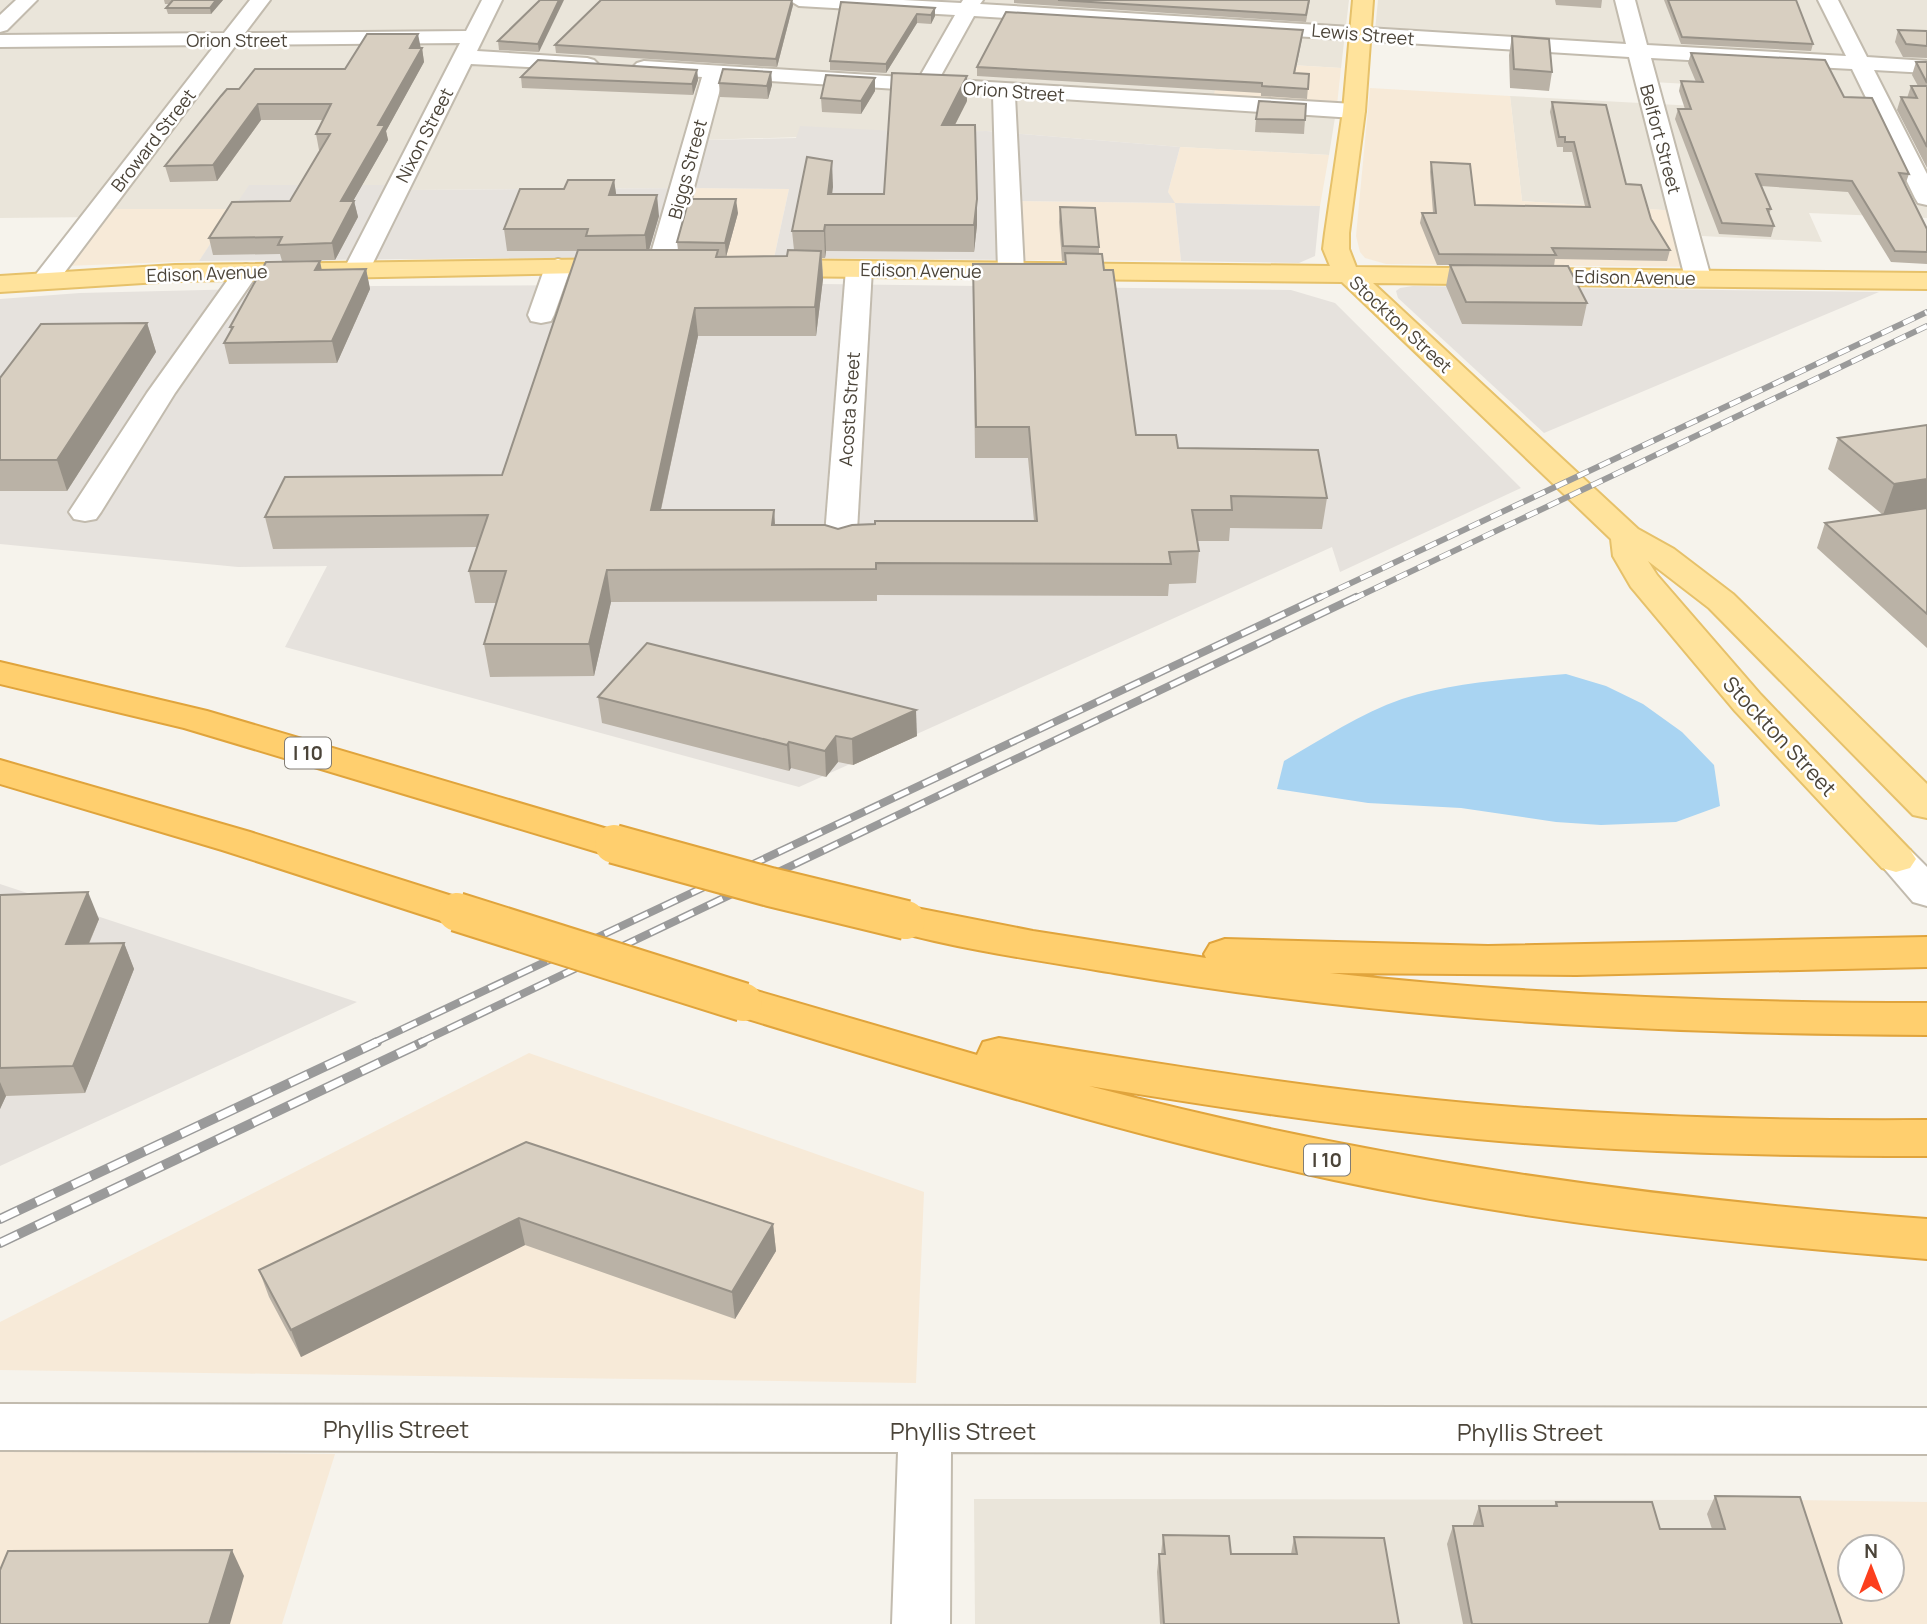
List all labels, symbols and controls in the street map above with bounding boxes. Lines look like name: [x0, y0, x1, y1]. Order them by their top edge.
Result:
street label: Lewis Street: [1311, 18, 1415, 50]
street label: Orion Street: [186, 28, 288, 52]
street label: Orion Street: [963, 75, 1065, 107]
street label: Belfort Street: [1635, 82, 1687, 196]
street label: Nixon Street: [390, 83, 458, 187]
street label: Broward Street: [105, 84, 201, 196]
street label: Biggs Street: [662, 116, 712, 222]
street label: Edison Avenue: [860, 257, 982, 283]
street label: Edison Avenue: [146, 259, 268, 287]
street label: Edison Avenue: [1574, 264, 1696, 290]
street label: Stockton Street: [1344, 270, 1458, 378]
street label: Acosta Street: [833, 351, 865, 467]
street label: Stockton Street: [1717, 670, 1843, 802]
road number: I 10: [285, 738, 331, 768]
road number: I 10: [1304, 1144, 1350, 1176]
street label: Phyllis Street: [323, 1412, 469, 1445]
street label: Phyllis Street: [890, 1414, 1036, 1447]
street label: Phyllis Street: [1457, 1415, 1603, 1448]
north arrow: [1836, 1533, 1906, 1603]
text: N: [1864, 1538, 1878, 1564]

